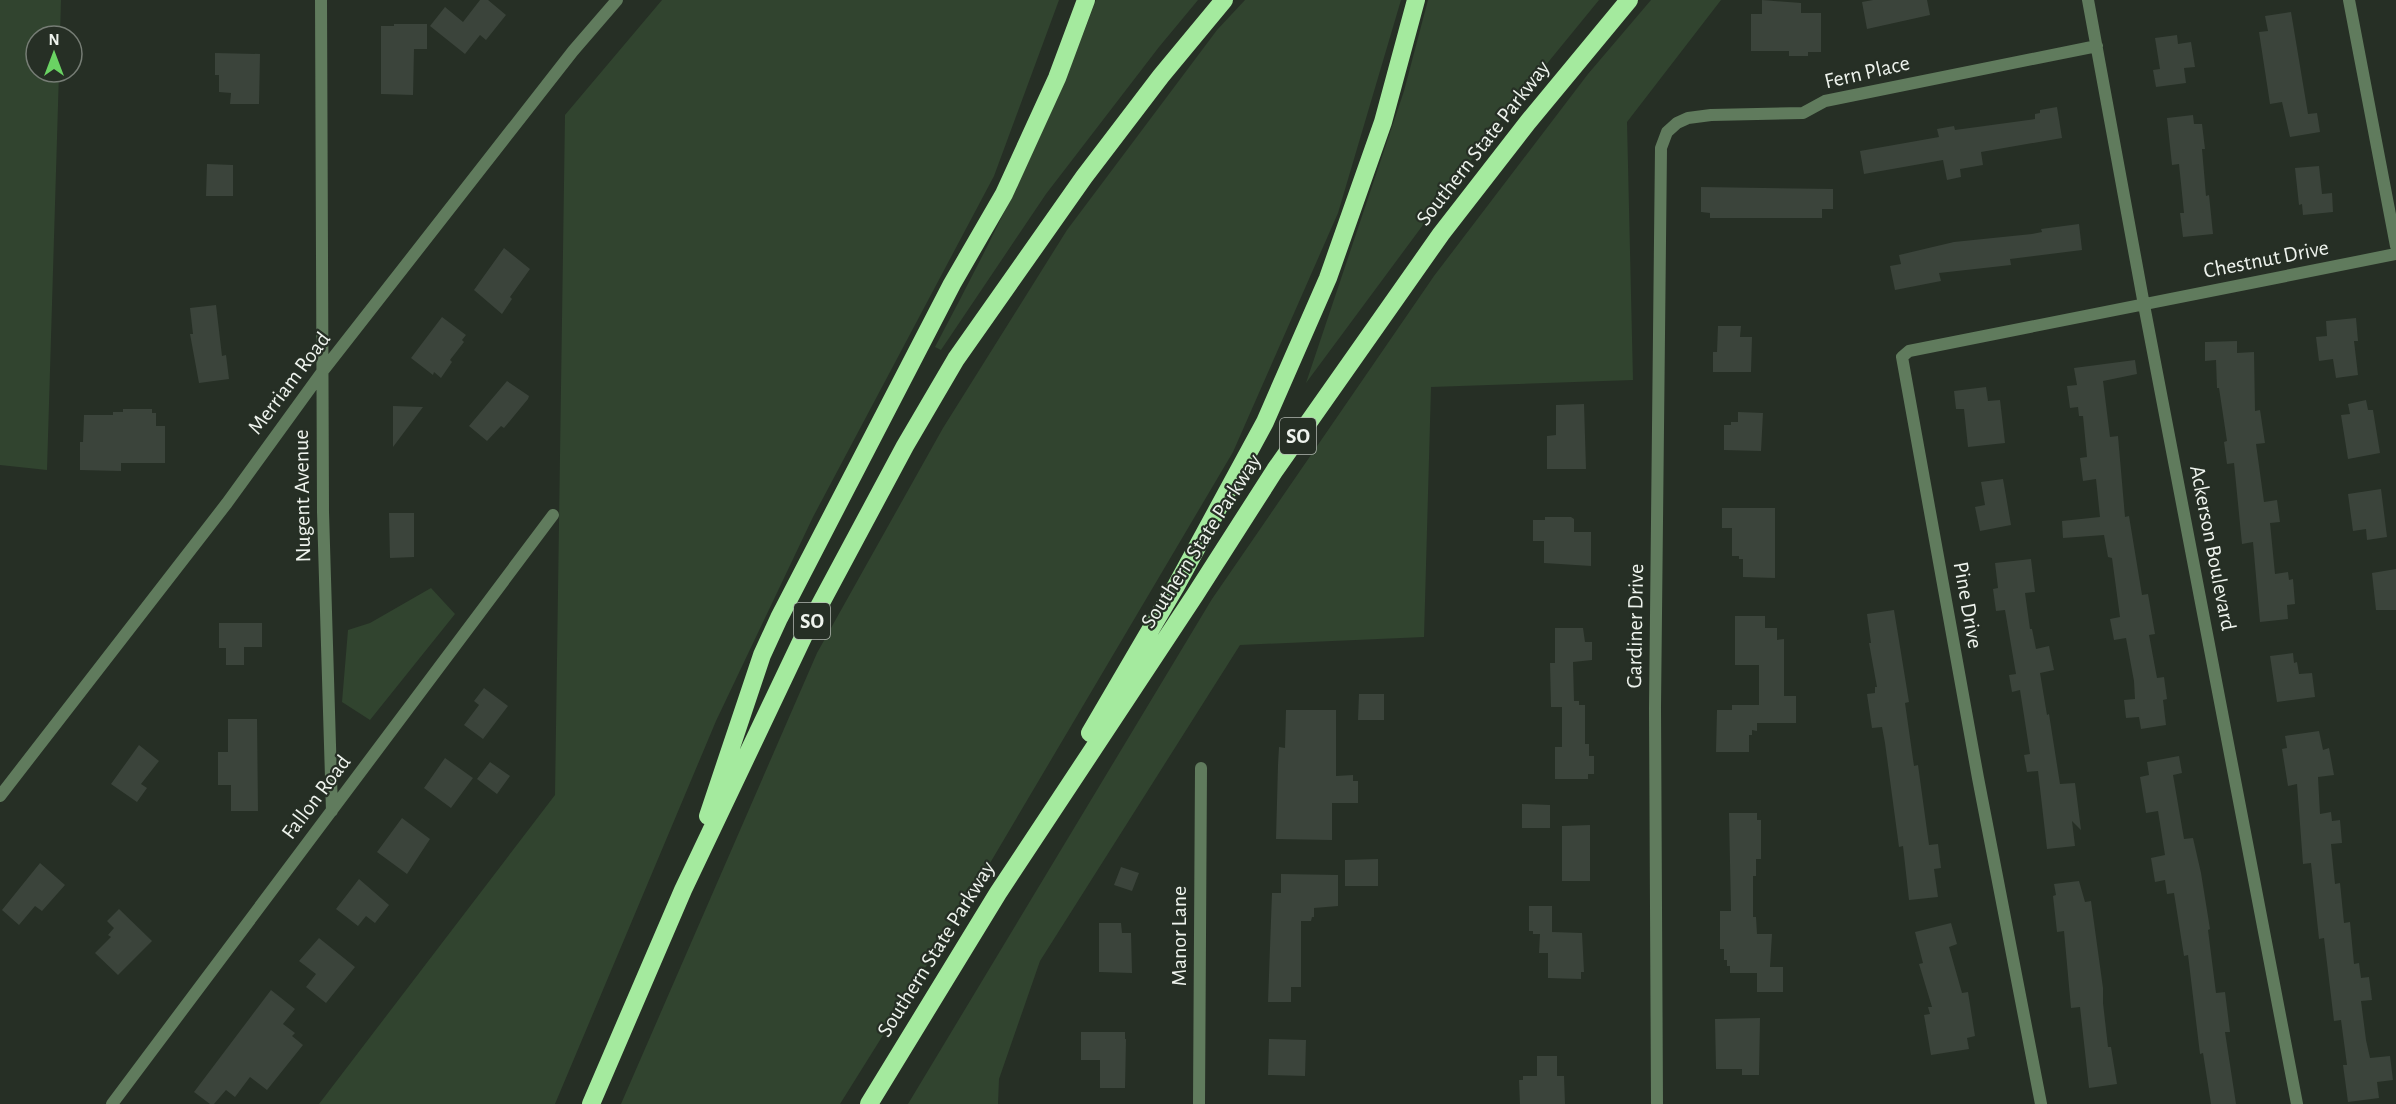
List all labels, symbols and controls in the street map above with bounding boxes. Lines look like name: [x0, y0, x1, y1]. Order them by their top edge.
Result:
north arrow: [24, 24, 84, 84]
text: N: [48, 32, 60, 48]
street label: Fern Place: [1822, 52, 1912, 92]
street label: Southern State Parkway: [1412, 56, 1554, 230]
street label: Chestnut Drive: [2201, 236, 2331, 282]
street label: Merriam Road: [244, 328, 334, 438]
road number: SO: [1280, 418, 1316, 454]
street label: Nugent Avenue: [290, 429, 314, 563]
street label: Southern State Parkway: [1137, 450, 1266, 632]
street label: Ackerson Boulevard: [2186, 463, 2240, 633]
street label: Pine Drive: [1950, 560, 1986, 650]
street label: Gardiner Drive: [1623, 563, 1647, 689]
road number: SO: [794, 603, 830, 639]
street label: Fallon Road: [277, 751, 355, 843]
street label: Southern State Parkway: [873, 857, 999, 1041]
street label: Manor Lane: [1168, 886, 1190, 986]

